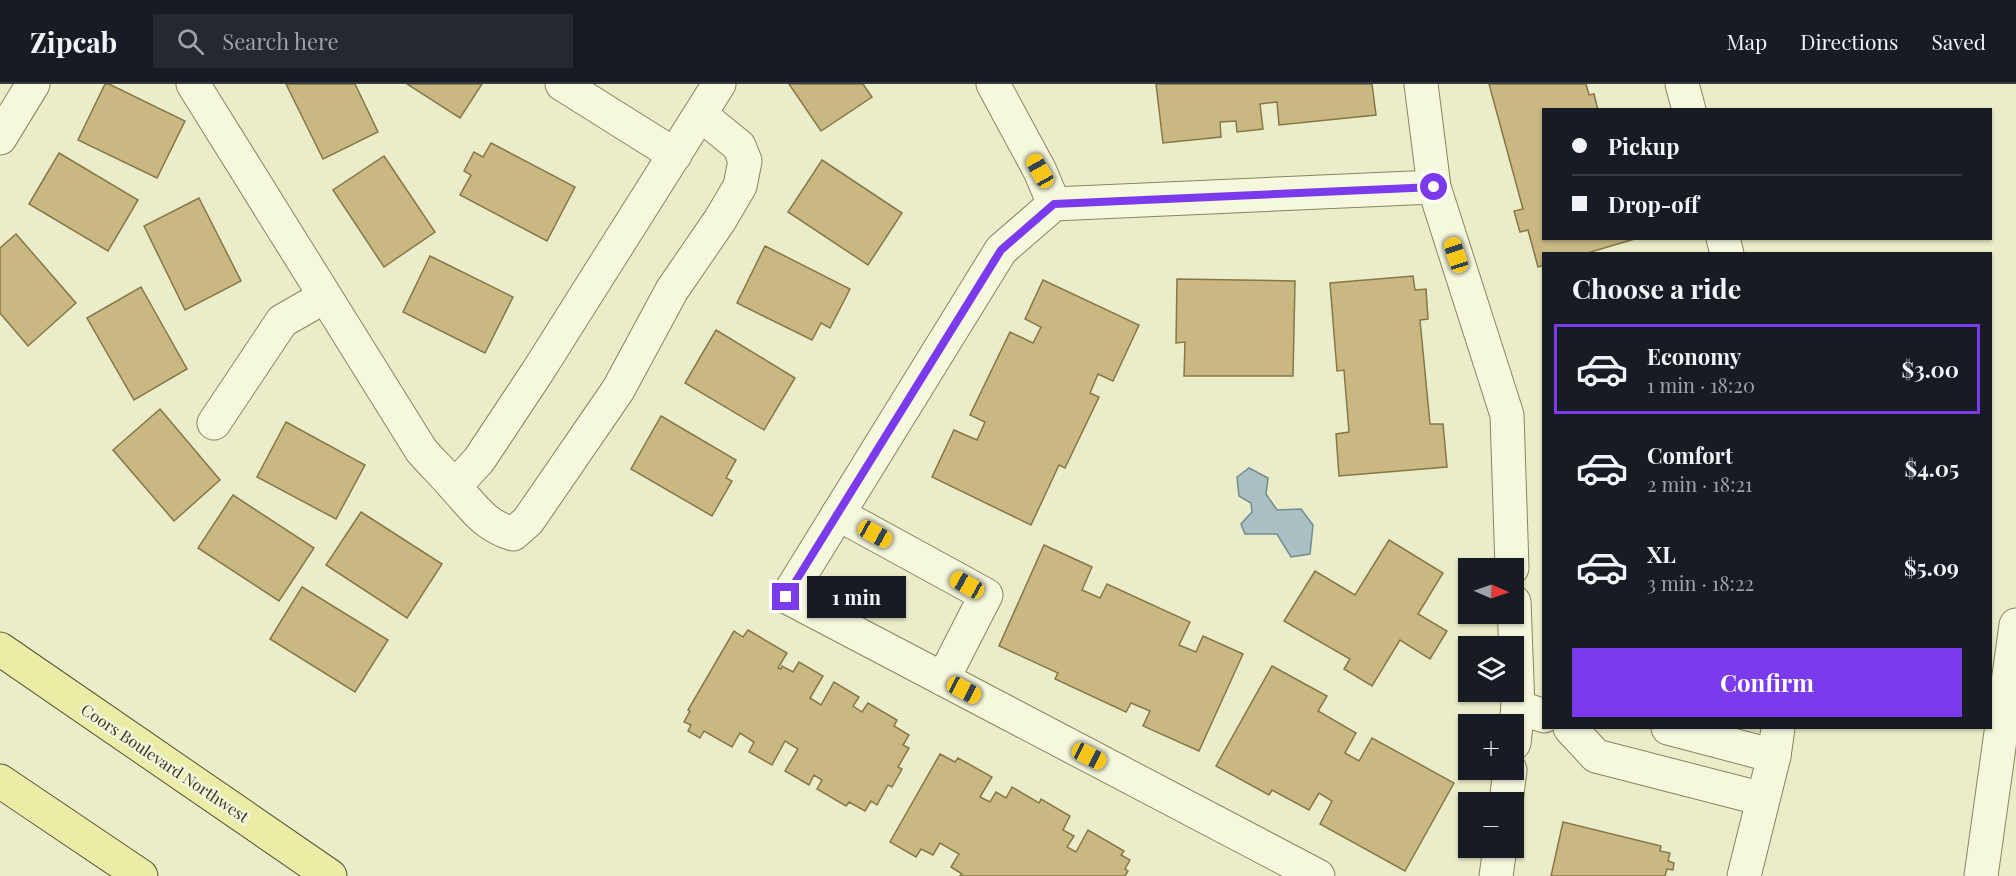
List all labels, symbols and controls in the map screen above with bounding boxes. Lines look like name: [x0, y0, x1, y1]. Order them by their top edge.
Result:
search box: [153, 14, 573, 68]
text: Zipcab: [30, 23, 117, 60]
icon: search: [174, 25, 207, 58]
text: Search here: [222, 26, 339, 56]
text: Map: [1726, 27, 1767, 55]
text: Directions: [1800, 27, 1898, 55]
text: Saved: [1931, 27, 1986, 55]
text: Pickup: [1608, 131, 1679, 161]
car: [1023, 151, 1057, 191]
route start: [1420, 173, 1447, 200]
text: Drop-off: [1608, 189, 1699, 219]
car: [1442, 235, 1470, 275]
text: Choose a ride: [1572, 270, 1741, 306]
text: Economy: [1647, 341, 1741, 371]
icon: car: [1575, 342, 1629, 396]
text: $3.00: [1901, 354, 1959, 384]
text: 1 min · 18:20: [1647, 371, 1755, 398]
text: Comfort: [1647, 440, 1733, 470]
icon: car: [1575, 441, 1629, 495]
text: $4.05: [1905, 453, 1959, 483]
text: 2 min · 18:21: [1647, 470, 1752, 497]
car: [855, 517, 895, 551]
text: XL: [1647, 539, 1676, 569]
icon: car: [1575, 540, 1629, 594]
text: $5.09: [1904, 552, 1959, 582]
north arrow: [1458, 558, 1524, 624]
map controls: [1458, 558, 1524, 858]
car: [947, 568, 987, 602]
text: 3 min · 18:22: [1647, 569, 1754, 596]
callout: 1 min: [807, 576, 906, 618]
route end: [772, 583, 799, 610]
text: 1 min: [832, 583, 881, 610]
button: layers: [1458, 636, 1524, 702]
button: Confirm: [1572, 648, 1962, 717]
car: [944, 674, 984, 706]
street label: Coors Boulevard Northwest: [77, 699, 253, 827]
button: +: [1458, 714, 1524, 780]
car: [1069, 740, 1109, 772]
button: −: [1458, 792, 1524, 858]

